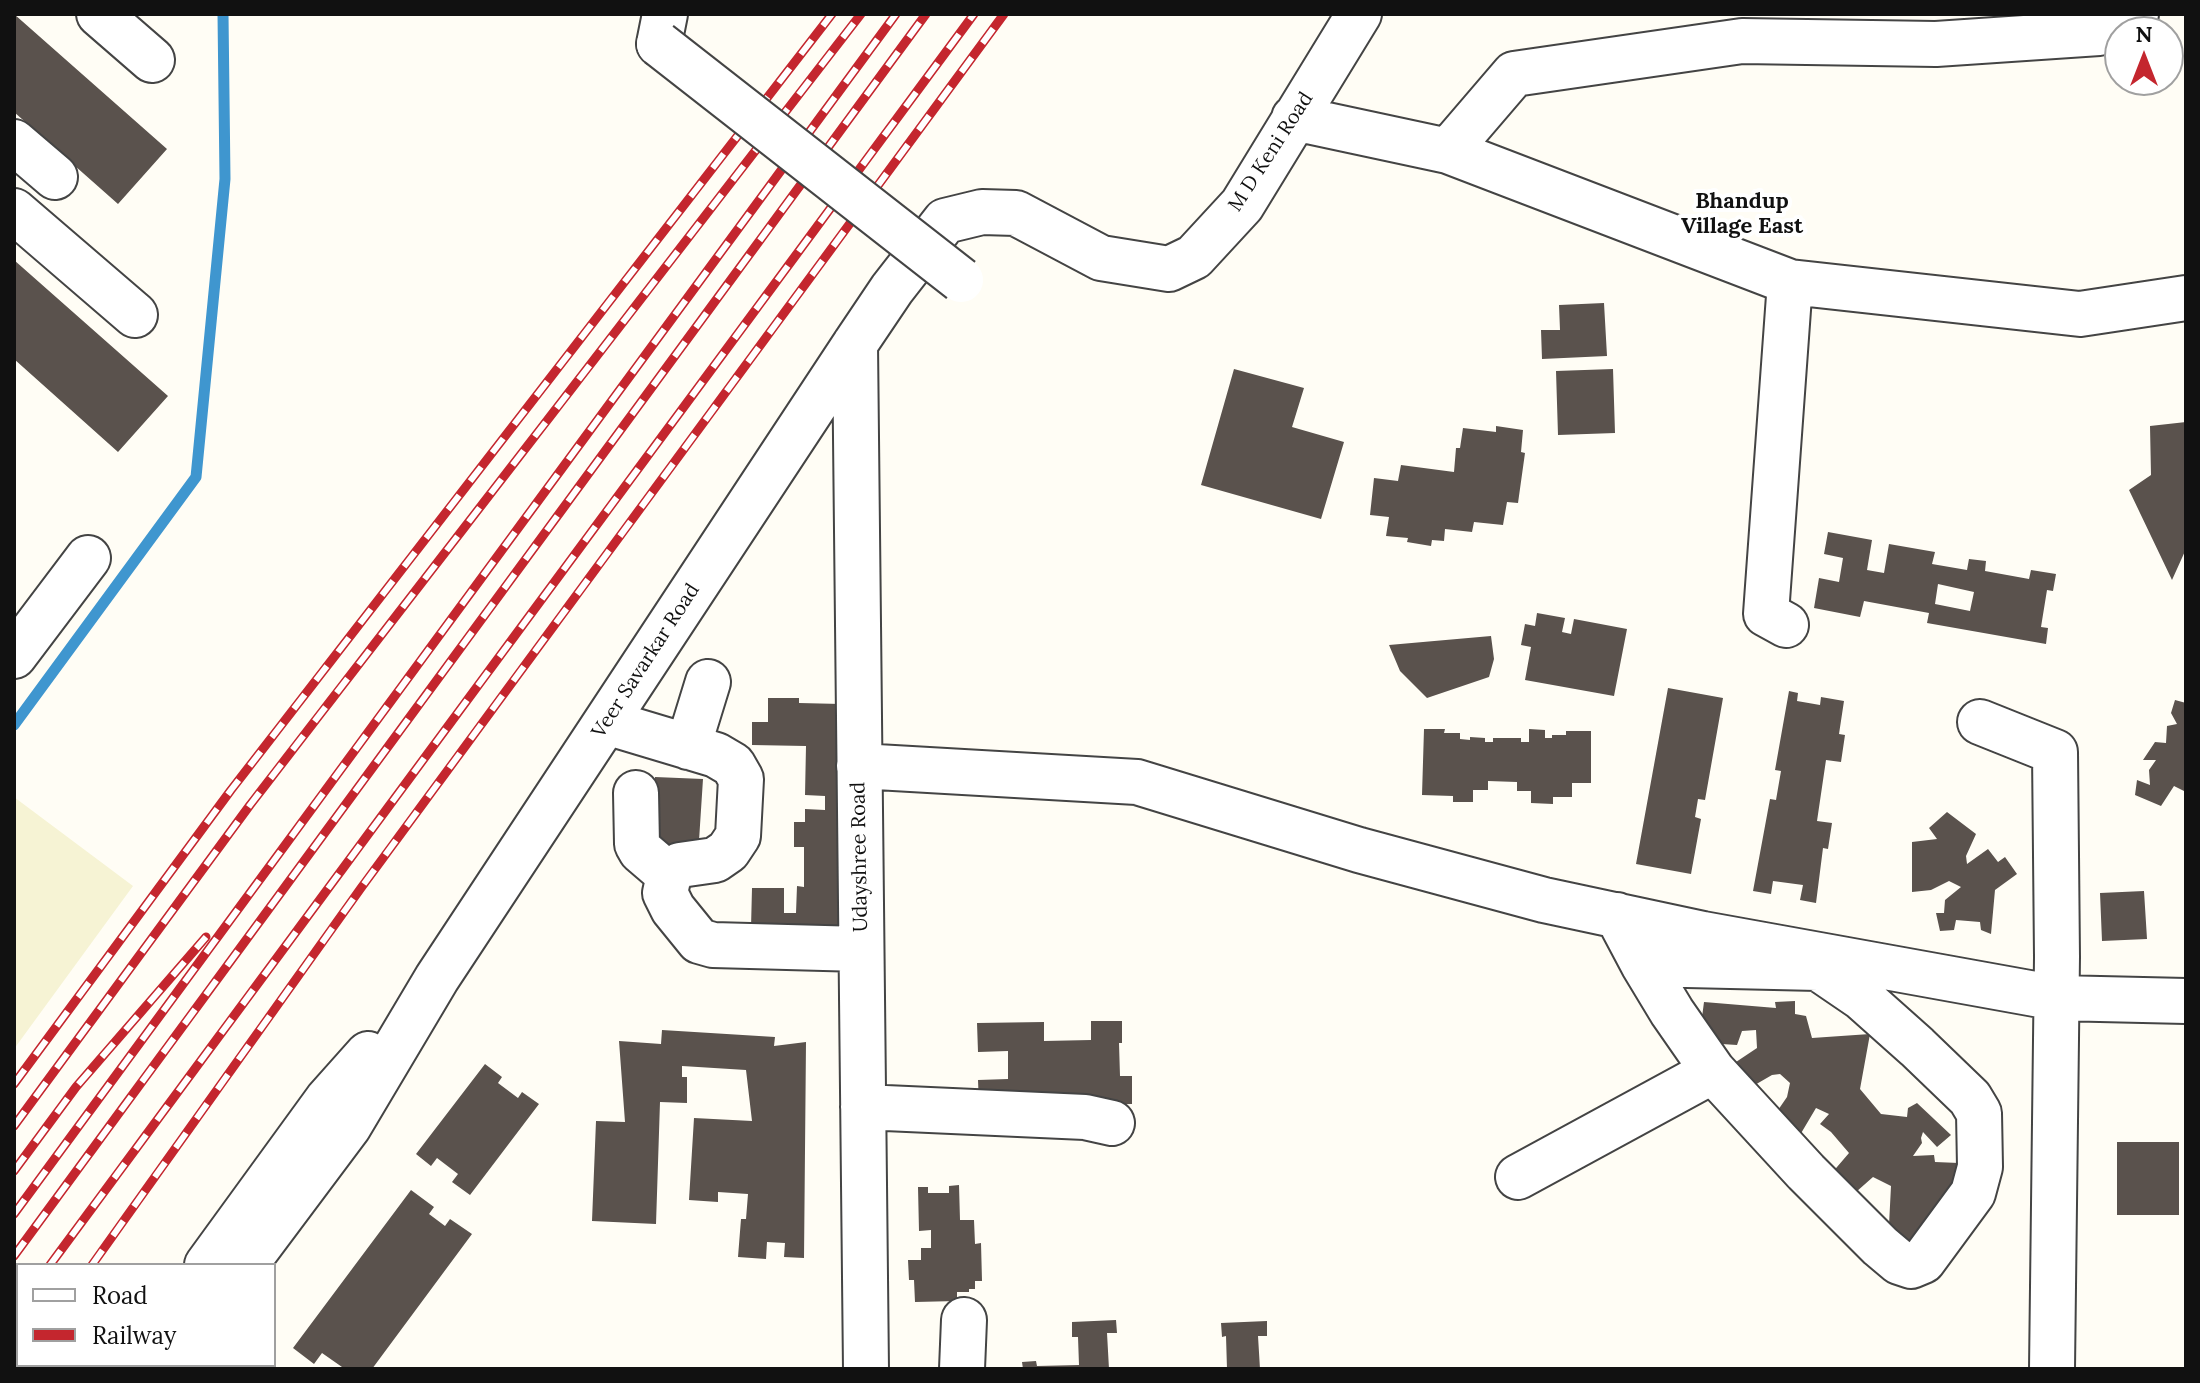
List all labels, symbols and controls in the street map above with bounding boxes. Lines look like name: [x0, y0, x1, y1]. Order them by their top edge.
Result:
north arrow: [2104, 16, 2184, 96]
text: N: [2135, 20, 2153, 48]
street label: M D Keni Road: [1224, 88, 1318, 216]
district label: Bhandup Village East: [1681, 189, 1803, 240]
street label: Veer Savarkar Road: [587, 579, 705, 743]
street label: Udayshree Road: [847, 782, 873, 932]
legend: [16, 1263, 276, 1367]
text: Road: [92, 1280, 148, 1311]
text: Railway: [92, 1320, 176, 1351]

